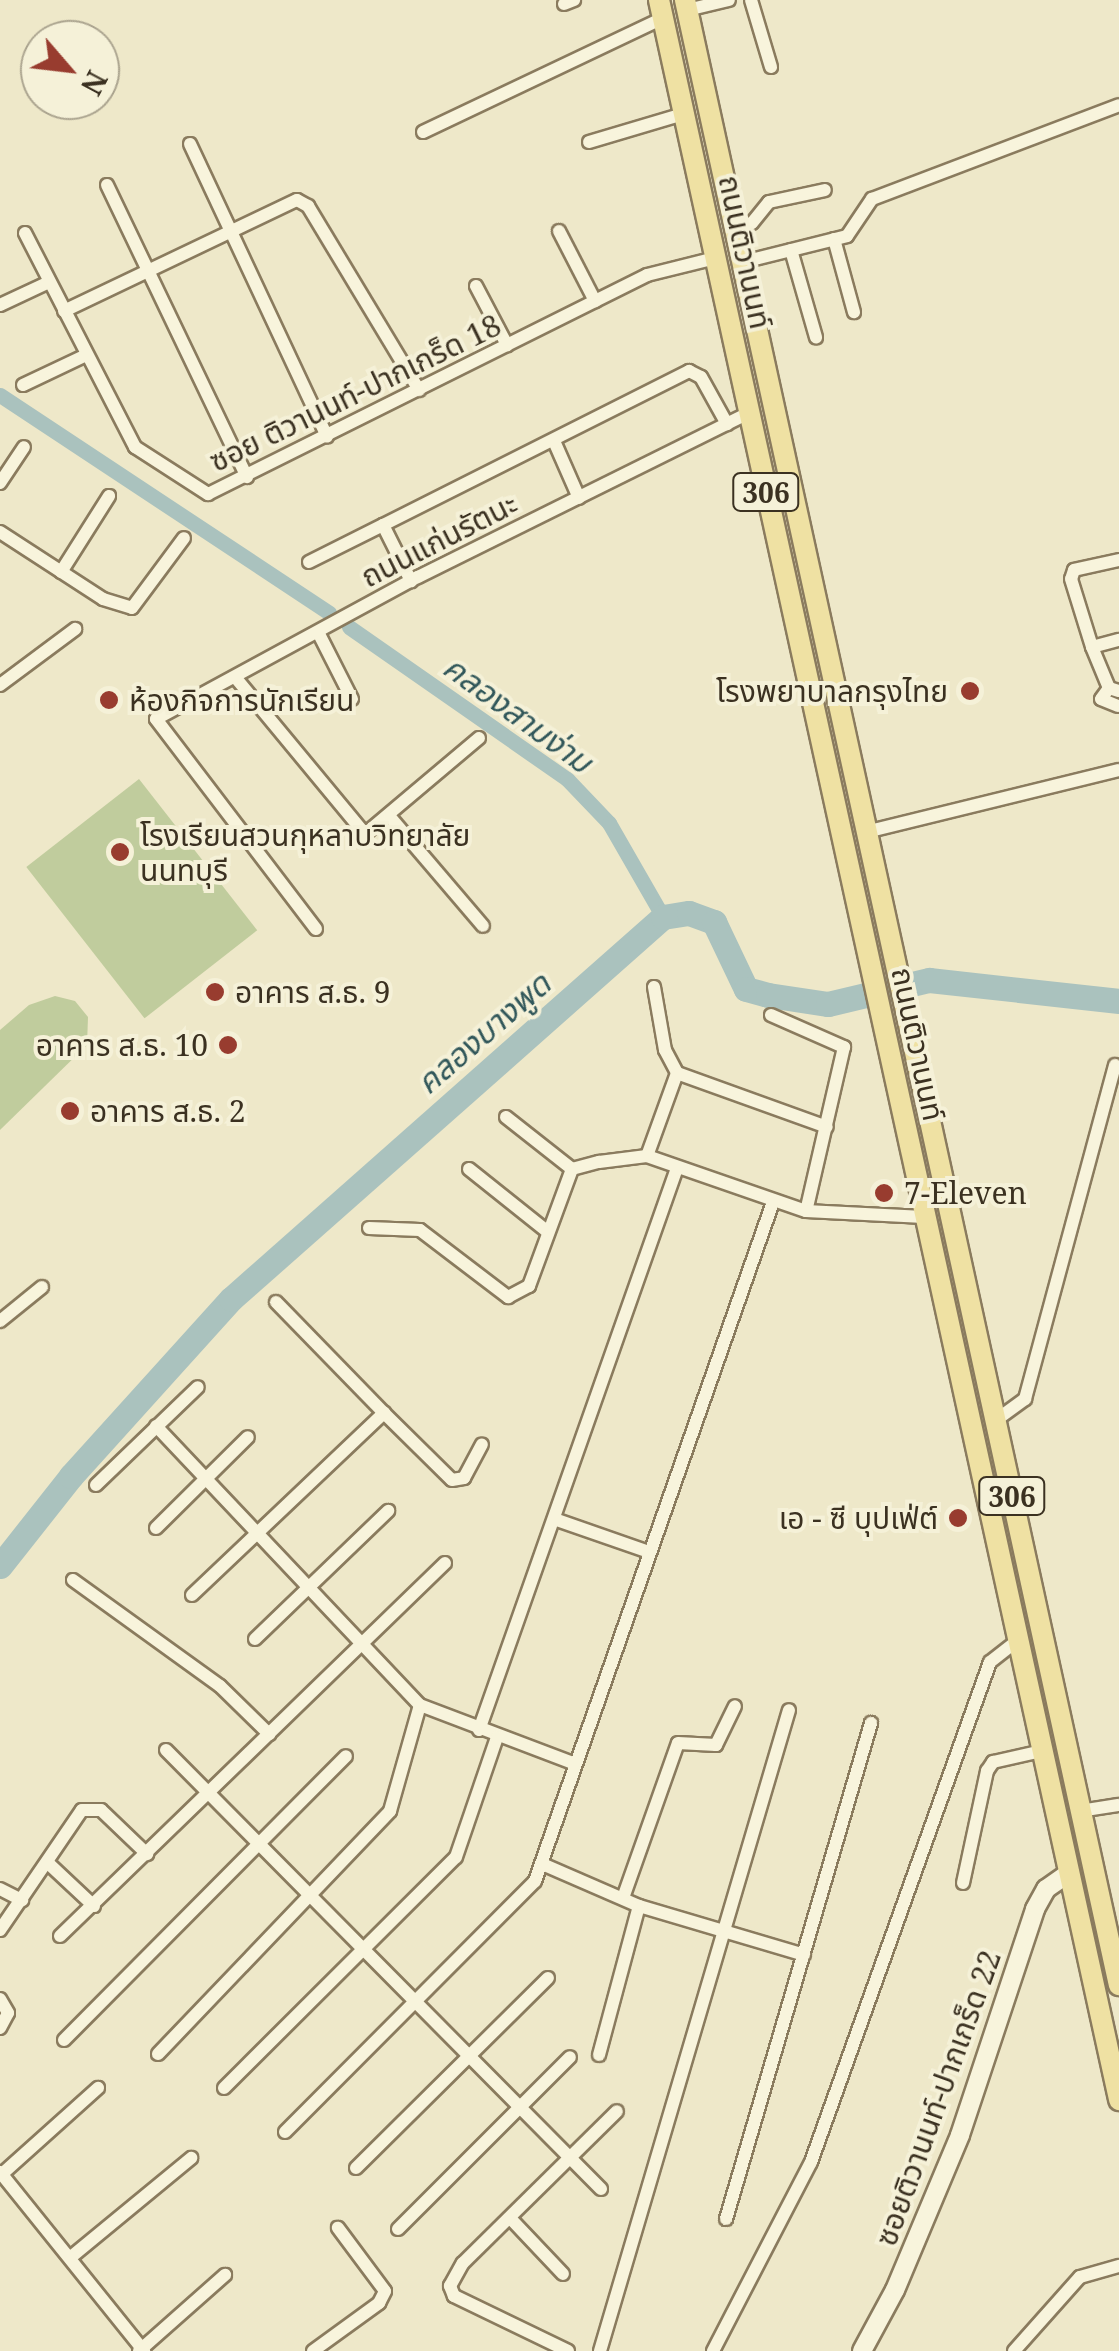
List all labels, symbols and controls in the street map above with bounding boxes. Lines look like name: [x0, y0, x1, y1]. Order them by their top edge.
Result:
north arrow: [20, 20, 120, 120]
text: N: [73, 64, 117, 102]
street label: ถนนติวานนท์: [711, 172, 779, 332]
street label: ซอย ติวานนท์-ปากเกร็ด 18: [204, 307, 506, 479]
road number: 306: [731, 469, 801, 515]
street label: ถนนแก่นรัตนะ: [355, 485, 523, 595]
water label: คลองสามง่าม: [436, 647, 600, 781]
place label: โรงพยาบาลกรุงไทย: [716, 673, 948, 709]
marker: โรงพยาบาลกรุงไทย: [957, 678, 983, 704]
place label: ห้องกิจการนักเรียน: [129, 682, 355, 718]
marker: ห้องกิจการนักเรียน: [98, 689, 120, 711]
place label: โรงเรียนสวนกุหลาบวิทยาลัย นนทบุรี: [140, 817, 470, 888]
marker: โรงเรียนสวนกุหลาบวิทยาลัย นนทบุรี: [109, 841, 131, 863]
water label: คลองบางพูด: [408, 964, 558, 1102]
street label: ถนนติวานนท์: [884, 964, 952, 1124]
place label: อาคาร ส.ธ. 9: [235, 974, 390, 1010]
marker: อาคาร ส.ธ. 9: [204, 981, 226, 1003]
place label: อาคาร ส.ธ. 10: [36, 1027, 208, 1063]
marker: อาคาร ส.ธ. 10: [217, 1034, 239, 1056]
place label: อาคาร ส.ธ. 2: [90, 1093, 245, 1129]
marker: อาคาร ส.ธ. 2: [59, 1100, 81, 1122]
place label: 7-Eleven: [904, 1175, 1027, 1211]
marker: 7-Eleven: [873, 1182, 895, 1204]
road number: 306: [977, 1473, 1047, 1519]
place label: เอ - ซี บุปเฟ่ต์: [779, 1500, 938, 1536]
marker: เอ - ซี บุปเฟ่ต์: [947, 1507, 969, 1529]
street label: ซอยติวานนท์-ปากเกร็ด 22: [868, 1945, 1008, 2251]

